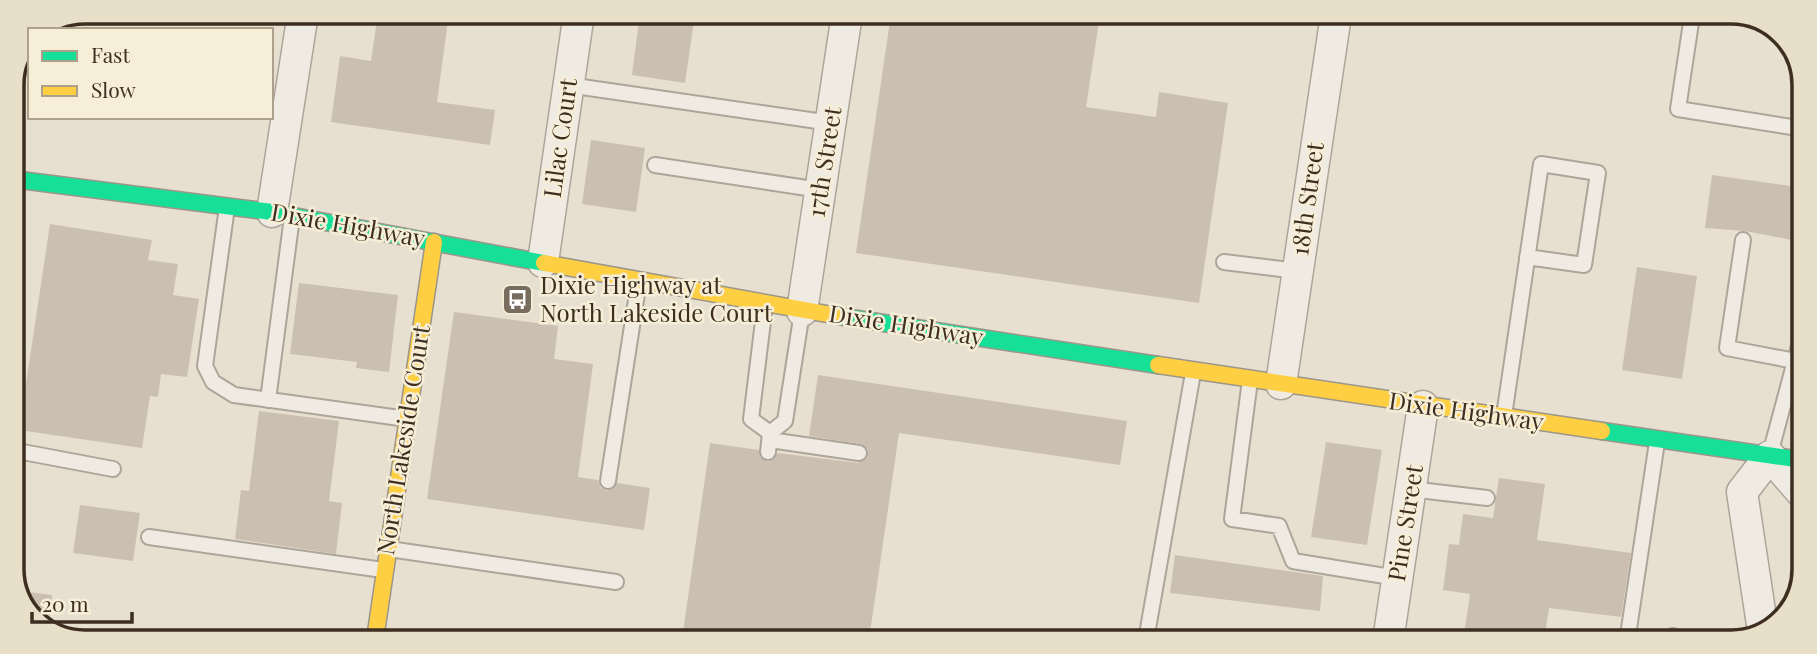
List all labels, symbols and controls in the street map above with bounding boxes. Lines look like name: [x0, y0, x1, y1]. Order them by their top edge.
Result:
legend: [28, 28, 273, 119]
text: Fast: [91, 40, 130, 68]
text: Slow: [91, 75, 136, 103]
street label: Lilac Court: [535, 75, 583, 200]
street label: 17th Street: [798, 104, 848, 219]
street label: 18th Street: [1282, 139, 1330, 258]
street label: Dixie Highway: [269, 195, 428, 253]
place label: Dixie Highway at North Lakeside Court: [540, 268, 773, 328]
bus stop icon: Dixie Highway at North Lakeside Court: [500, 283, 534, 317]
street label: Dixie Highway: [827, 296, 986, 352]
street label: North Lakeside Court: [368, 322, 436, 557]
street label: Dixie Highway: [1387, 383, 1546, 437]
street label: Pine Street: [1379, 461, 1429, 583]
scale bar: [32, 580, 131, 624]
text: 20 m: [42, 589, 89, 617]

